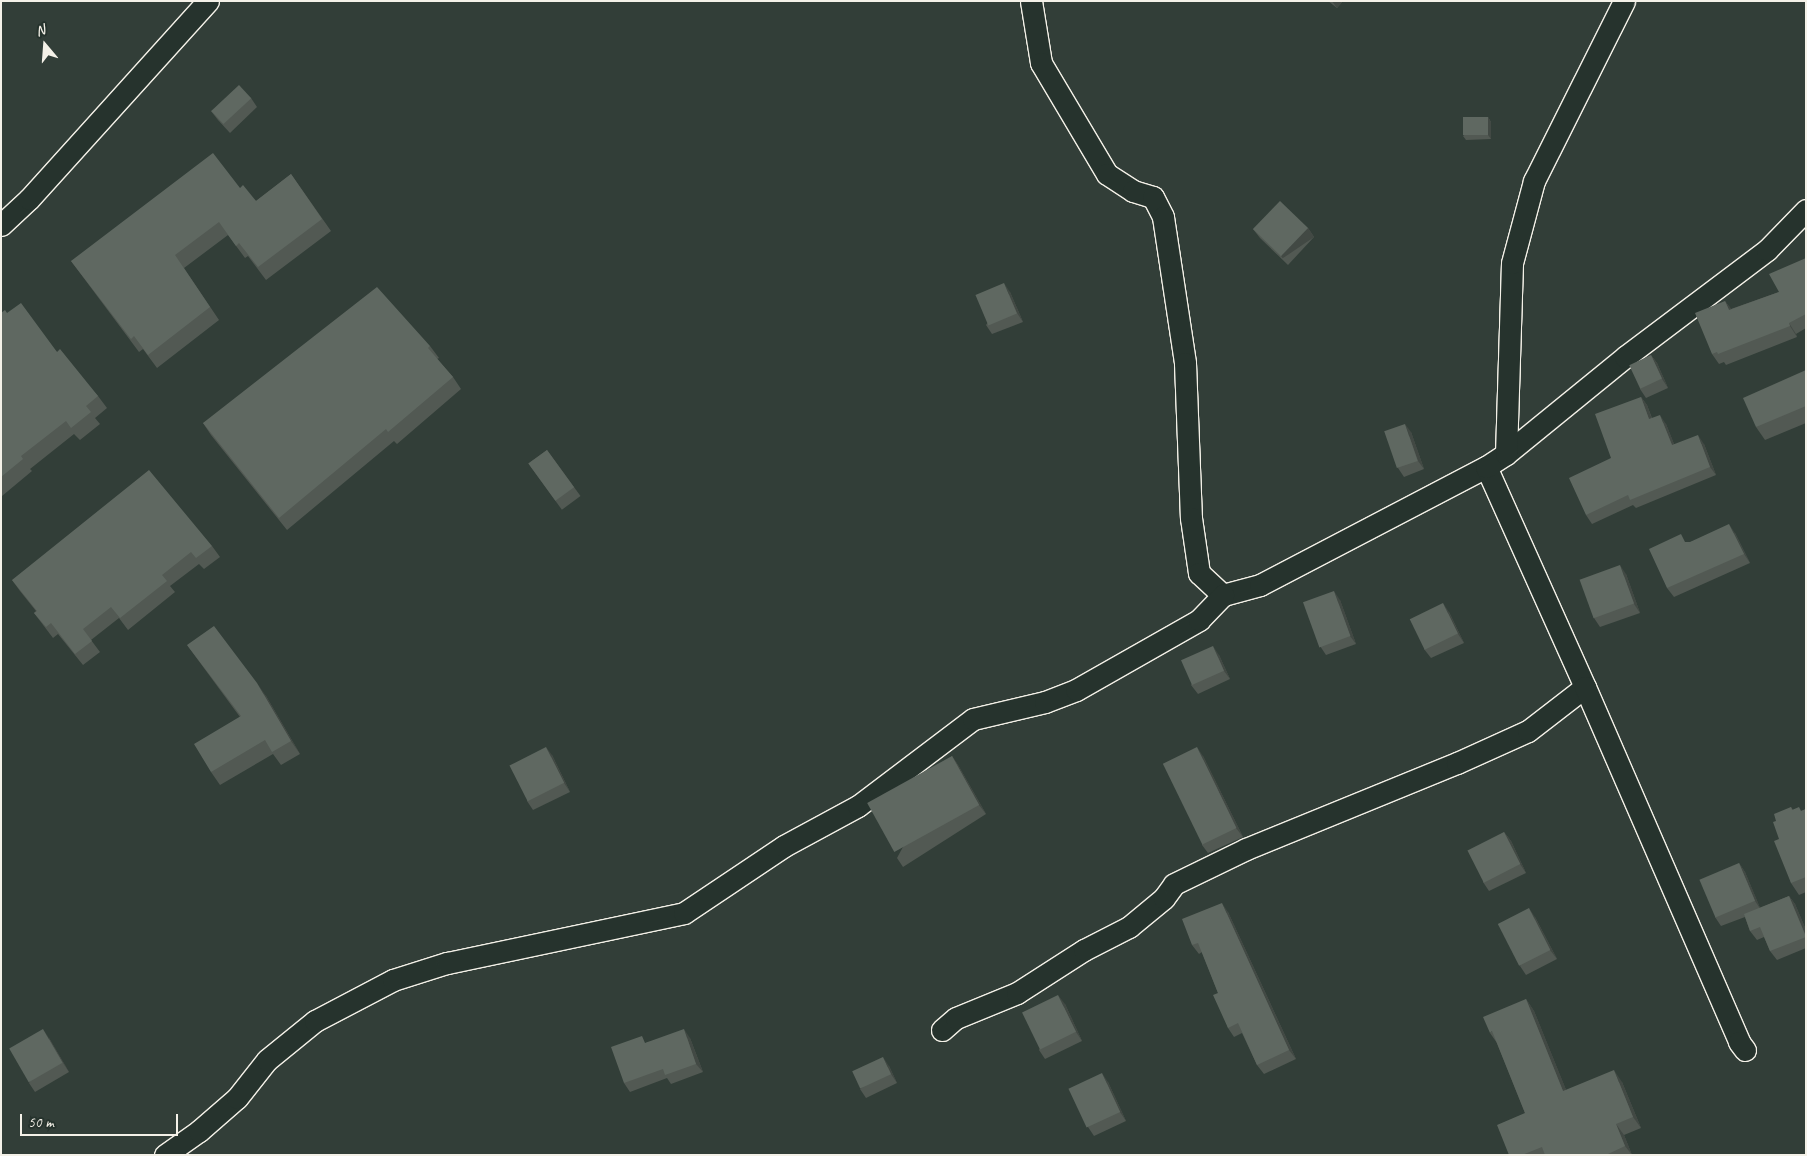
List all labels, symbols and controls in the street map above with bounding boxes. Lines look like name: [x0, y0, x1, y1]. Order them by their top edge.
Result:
north arrow: [20, 20, 70, 70]
text: N: [33, 21, 47, 40]
scale bar: [22, 1104, 180, 1136]
text: 50 m: [28, 1113, 54, 1132]

